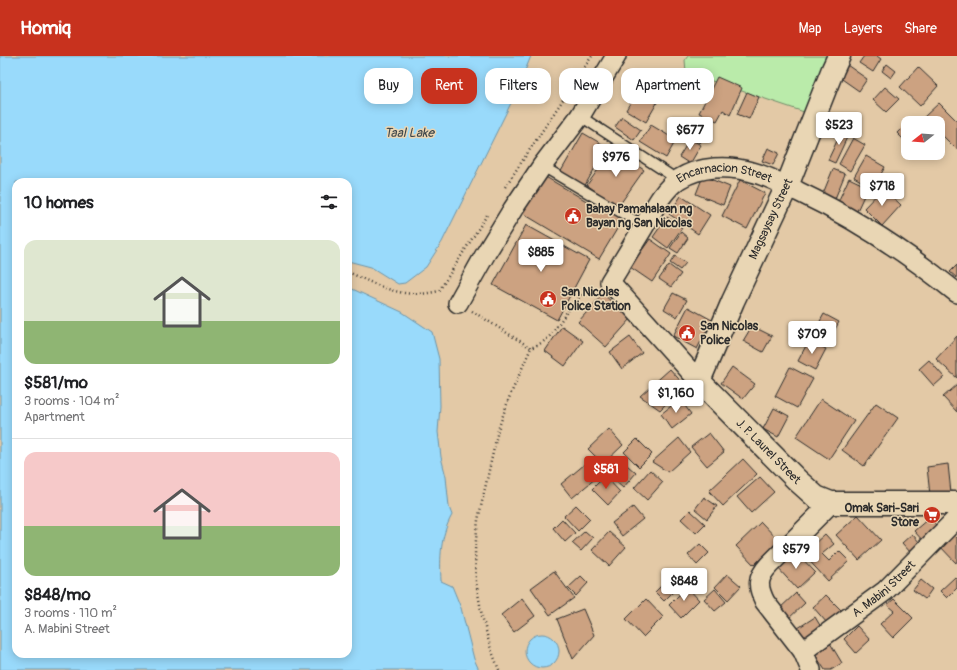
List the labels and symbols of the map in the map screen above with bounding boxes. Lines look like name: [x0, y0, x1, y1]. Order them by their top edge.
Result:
pin: $523: [815, 112, 863, 146]
north arrow: [901, 116, 945, 160]
pin: $677: [666, 117, 714, 151]
water label: Taal Lake: [384, 125, 435, 141]
pin: $976: [592, 144, 640, 178]
text: Encarnacion Street: [674, 160, 775, 186]
pin: $718: [858, 173, 906, 207]
street label: Encarnacion Street: [676, 175, 774, 191]
street label: Magsaysay Street: [746, 176, 796, 262]
place label: Bahay Pamahalaan ng Bayan ng San Nicolas: [586, 202, 692, 231]
public building icon: Bahay Pamahalaan ng Bayan ng San Nicolas: [563, 206, 583, 226]
pin: $885: [517, 239, 565, 273]
place label: San Nicolas Police Station: [561, 285, 631, 314]
public building icon: San Nicolas Police Station: [538, 289, 558, 309]
place label: San Nicolas Police: [700, 319, 759, 348]
pin: $709: [788, 321, 836, 355]
public building icon: San Nicolas Police: [677, 323, 697, 343]
pin: $1,160: [643, 380, 709, 414]
street label: J. P. Laurel Street: [733, 415, 804, 488]
pin: $581: [582, 456, 630, 490]
place label: Omak Sari-Sari Store: [844, 501, 920, 530]
supermarket icon: Omak Sari-Sari Store: [922, 505, 942, 525]
pin: $579: [772, 536, 820, 570]
street label: A. Mabini Street: [849, 557, 919, 620]
pin: $848: [660, 568, 708, 602]

